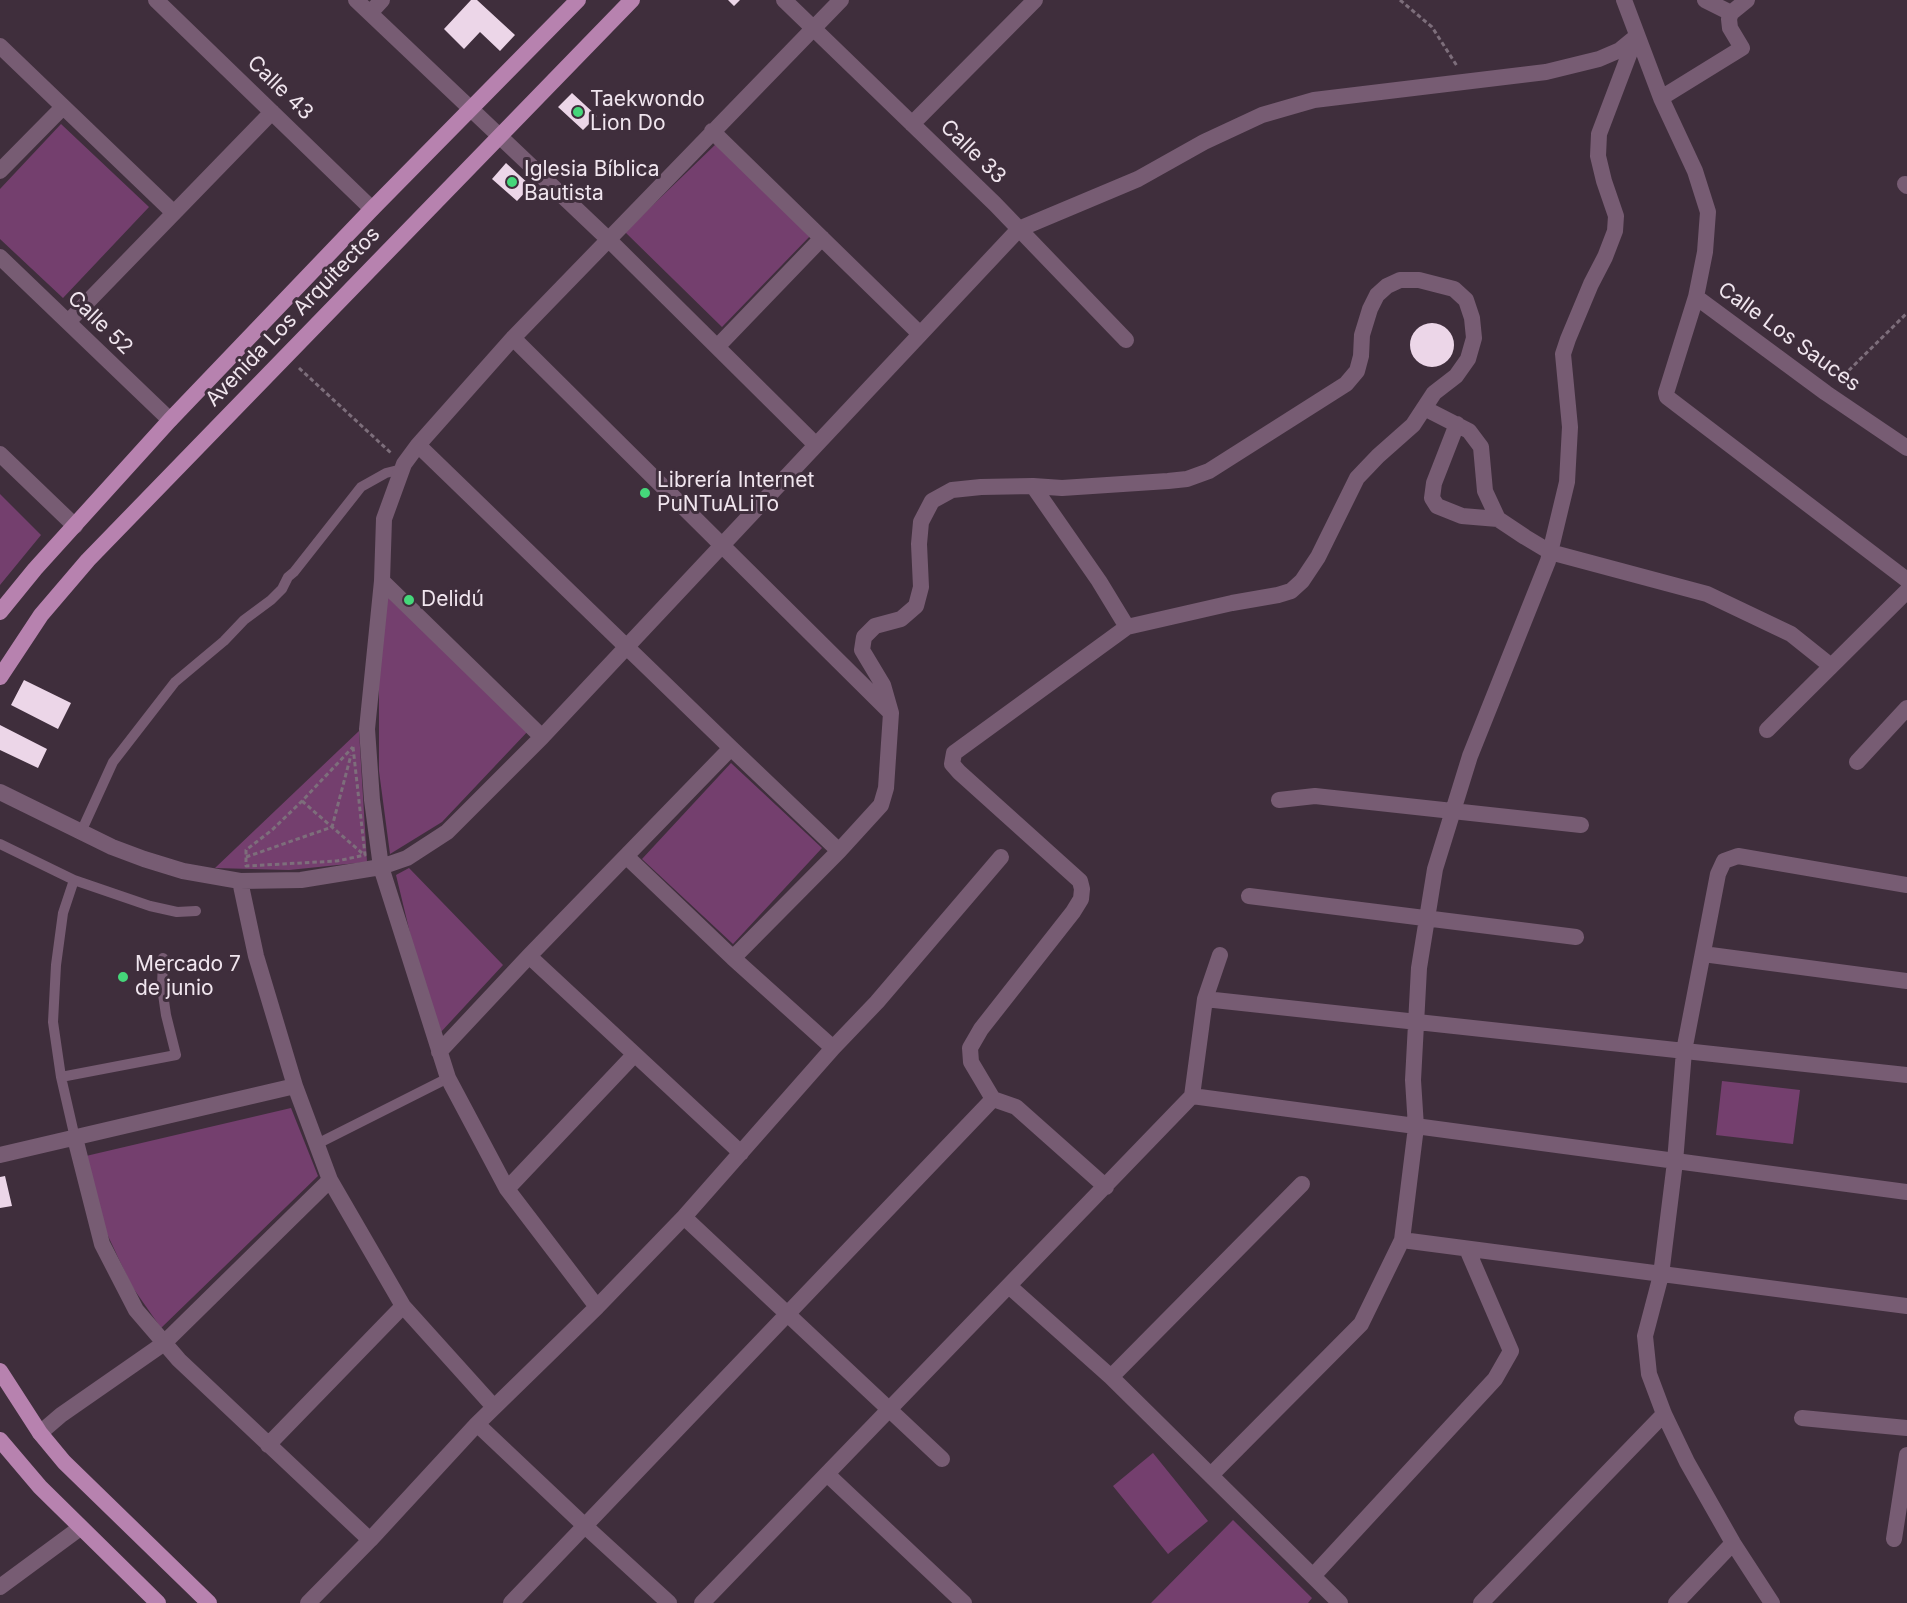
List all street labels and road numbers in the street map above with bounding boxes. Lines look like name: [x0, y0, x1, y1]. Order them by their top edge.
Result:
street label: Calle 43: [242, 50, 318, 126]
street label: Calle 33: [935, 115, 1011, 189]
street label: Avenida Los Arquitectos: [201, 222, 385, 412]
street label: Calle Los Sauces: [1713, 277, 1865, 397]
street label: Calle 52: [62, 286, 138, 360]

